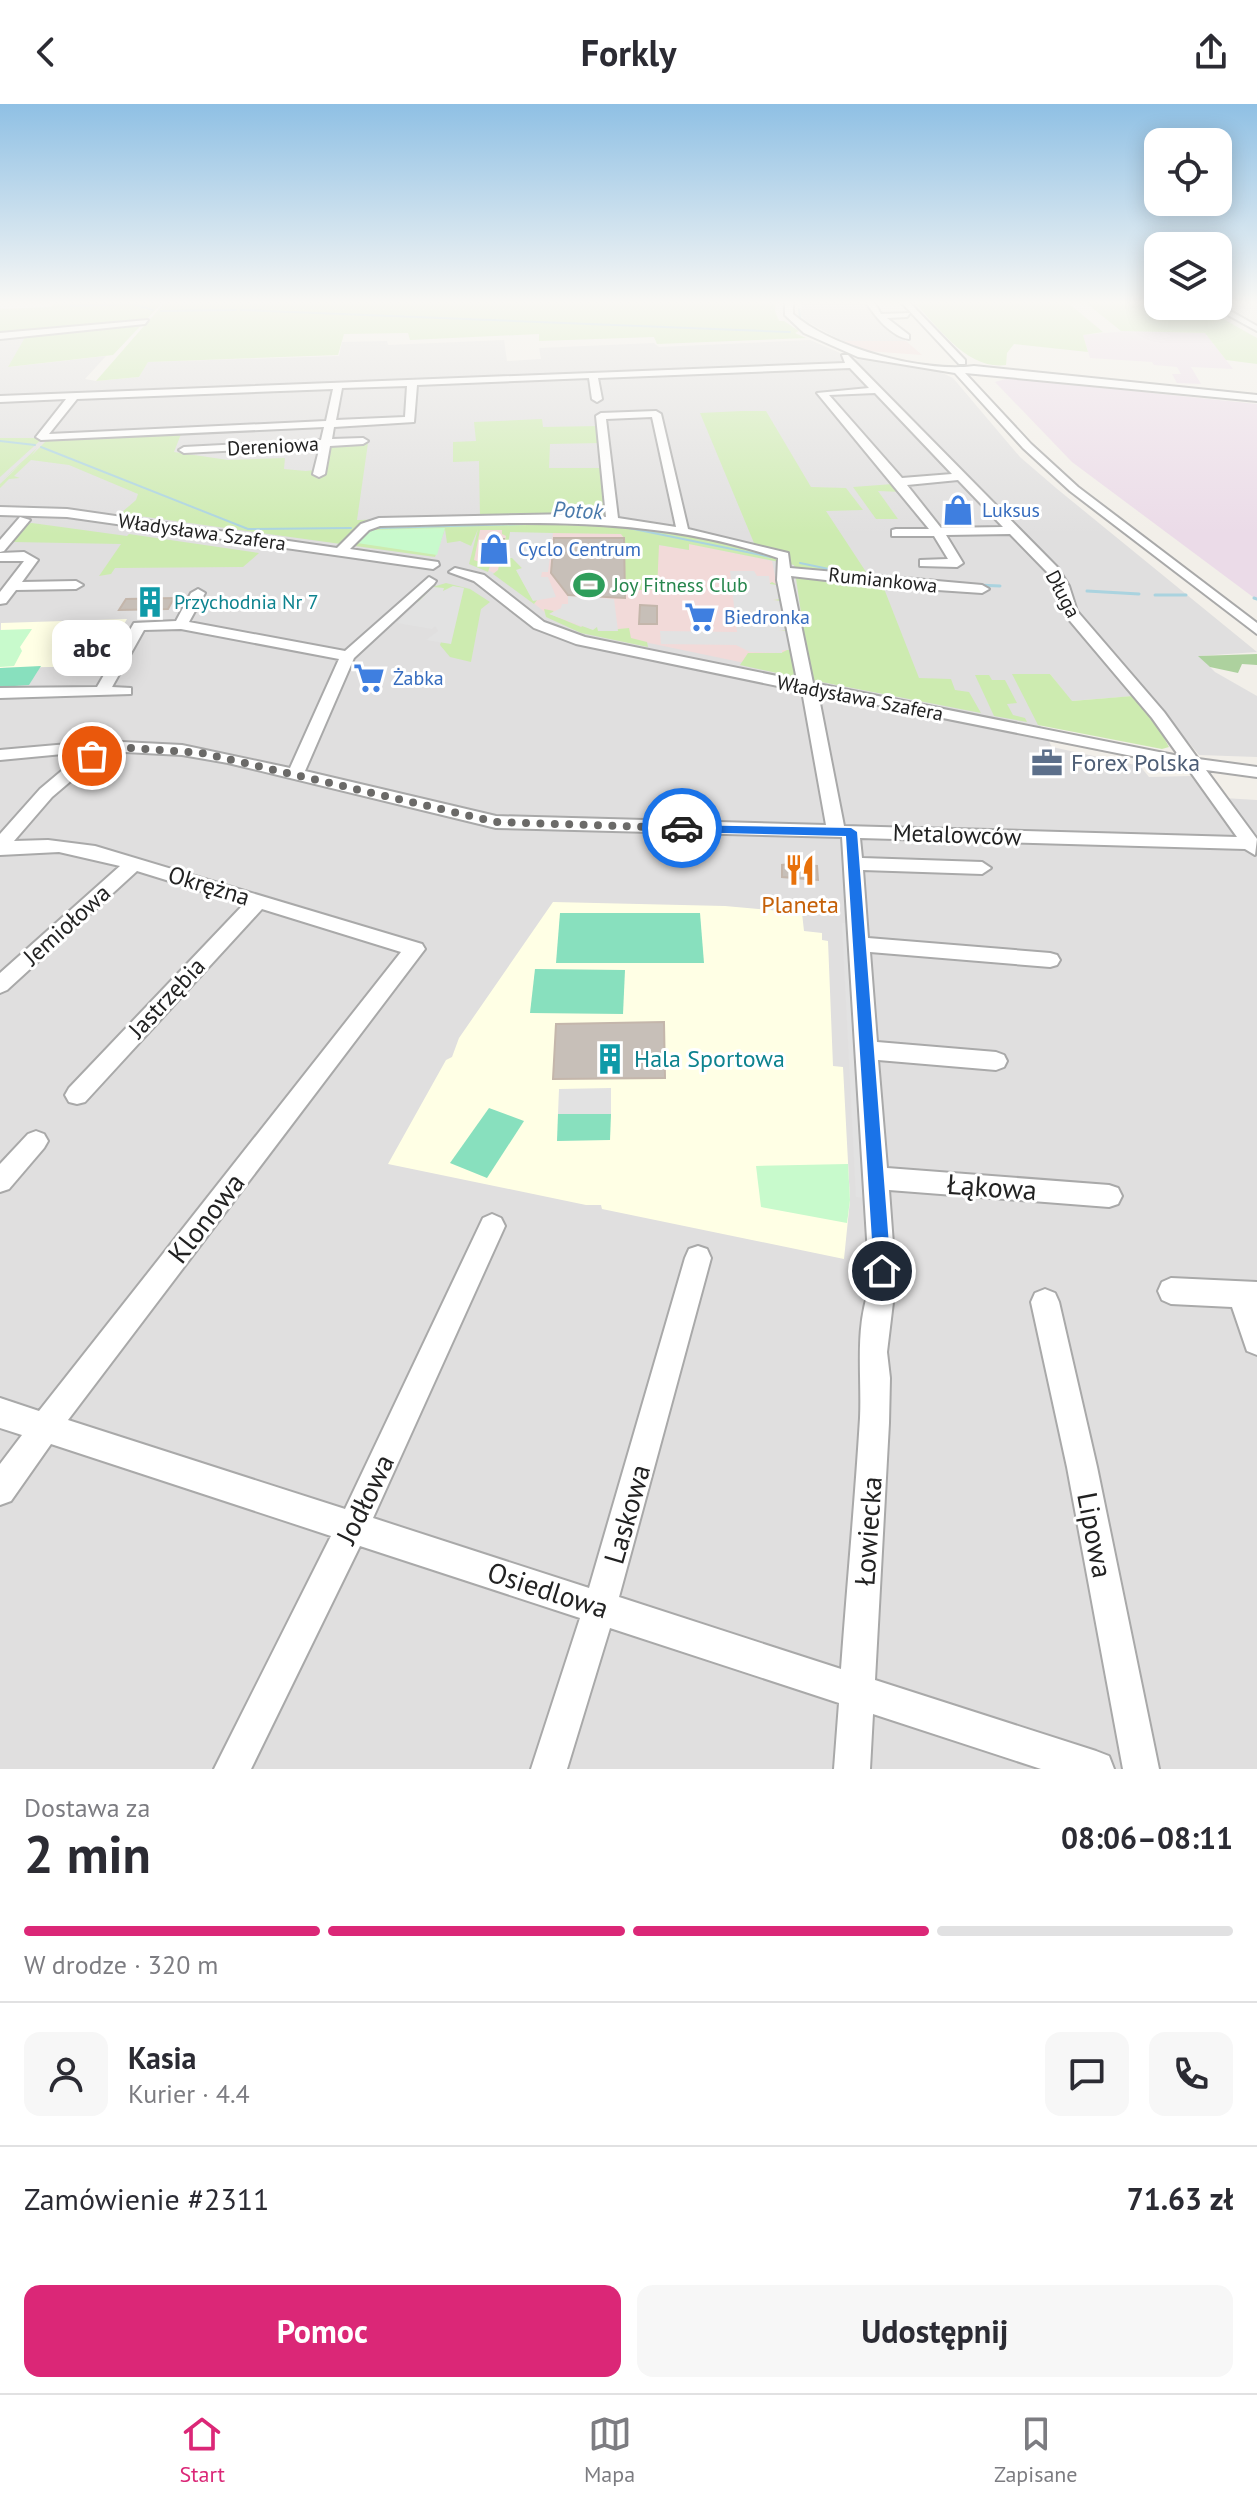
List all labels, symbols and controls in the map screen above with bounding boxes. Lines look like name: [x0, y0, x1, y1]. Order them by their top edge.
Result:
text: Forkly: [581, 29, 676, 76]
icon: back: [24, 30, 68, 74]
icon: share: [1189, 30, 1233, 74]
map controls: [1144, 128, 1232, 320]
button: locate: [1144, 128, 1232, 216]
button: layers: [1144, 232, 1232, 320]
street label: Dereniowa: [227, 431, 319, 461]
shop icon: Luksus: [941, 493, 975, 527]
water label: Potok: [552, 495, 605, 525]
place label: Luksus: [982, 497, 1040, 523]
street label: Władysława Szafera: [116, 507, 288, 557]
shop icon: Cyclo Centrum: [477, 532, 511, 566]
place label: Cyclo Centrum: [518, 536, 641, 562]
street label: Rumiankowa: [827, 561, 939, 599]
street label: Długa: [1040, 566, 1086, 622]
sports icon: Joy Fitness Club: [572, 568, 606, 602]
place label: Joy Fitness Club: [612, 572, 748, 598]
building icon: Przychodnia Nr 7: [133, 585, 167, 619]
place label: Przychodnia Nr 7: [174, 589, 319, 615]
supermarket icon: Biedronka: [683, 600, 717, 634]
place label: Biedronka: [724, 604, 810, 630]
callout: abc: [52, 620, 132, 676]
text: abc: [73, 631, 111, 664]
supermarket icon: Żabka: [352, 661, 386, 695]
place label: Żabka: [393, 665, 444, 691]
street label: Władysława Szafera: [775, 669, 945, 727]
pin: [58, 722, 126, 790]
icon: bag: [70, 734, 114, 778]
office icon: Forex Polska: [1030, 746, 1064, 780]
place label: Forex Polska: [1071, 747, 1200, 778]
courier: [642, 788, 722, 868]
icon: car: [660, 806, 704, 850]
street label: Metalowców: [892, 817, 1022, 852]
restaurant icon: Planeta: [783, 853, 817, 887]
street label: Okrężna: [165, 858, 254, 913]
street label: Jemiołowa: [16, 877, 117, 973]
place label: Planeta: [761, 889, 839, 920]
street label: Jastrzębia: [121, 951, 212, 1045]
building icon: Hala Sportowa: [593, 1042, 627, 1076]
place label: Hala Sportowa: [634, 1043, 785, 1074]
street label: Klonowa: [159, 1165, 252, 1270]
street label: Łąkowa: [946, 1165, 1038, 1208]
pin: [848, 1237, 916, 1305]
icon: home: [860, 1249, 904, 1293]
street label: Jodłowa: [327, 1448, 402, 1551]
street label: Laskowa: [595, 1460, 658, 1568]
street label: Łowiecka: [845, 1475, 890, 1587]
street label: Lipowa: [1069, 1489, 1122, 1581]
street label: Osiedlowa: [483, 1553, 613, 1626]
text: Dostawa za: [24, 1791, 150, 1824]
text: 08:06–08:11: [1061, 1818, 1233, 1857]
text: 2 min: [24, 1820, 151, 1887]
text: W drodze · 320 m: [24, 1948, 218, 1981]
button: person: [24, 2032, 108, 2116]
button: chat: [1045, 2032, 1129, 2116]
button: phone: [1149, 2032, 1233, 2116]
text: Kasia: [128, 2038, 197, 2077]
text: Kurier · 4.4: [128, 2077, 250, 2110]
text: Zamówienie #2311: [24, 2179, 269, 2218]
text: 71.63 zł: [1127, 2179, 1233, 2218]
button: Pomoc: [24, 2285, 621, 2377]
button: Udostępnij: [637, 2285, 1233, 2377]
tab: Start: [179, 2412, 225, 2488]
tab: Mapa: [584, 2412, 635, 2488]
tab: Zapisane: [994, 2412, 1078, 2488]

